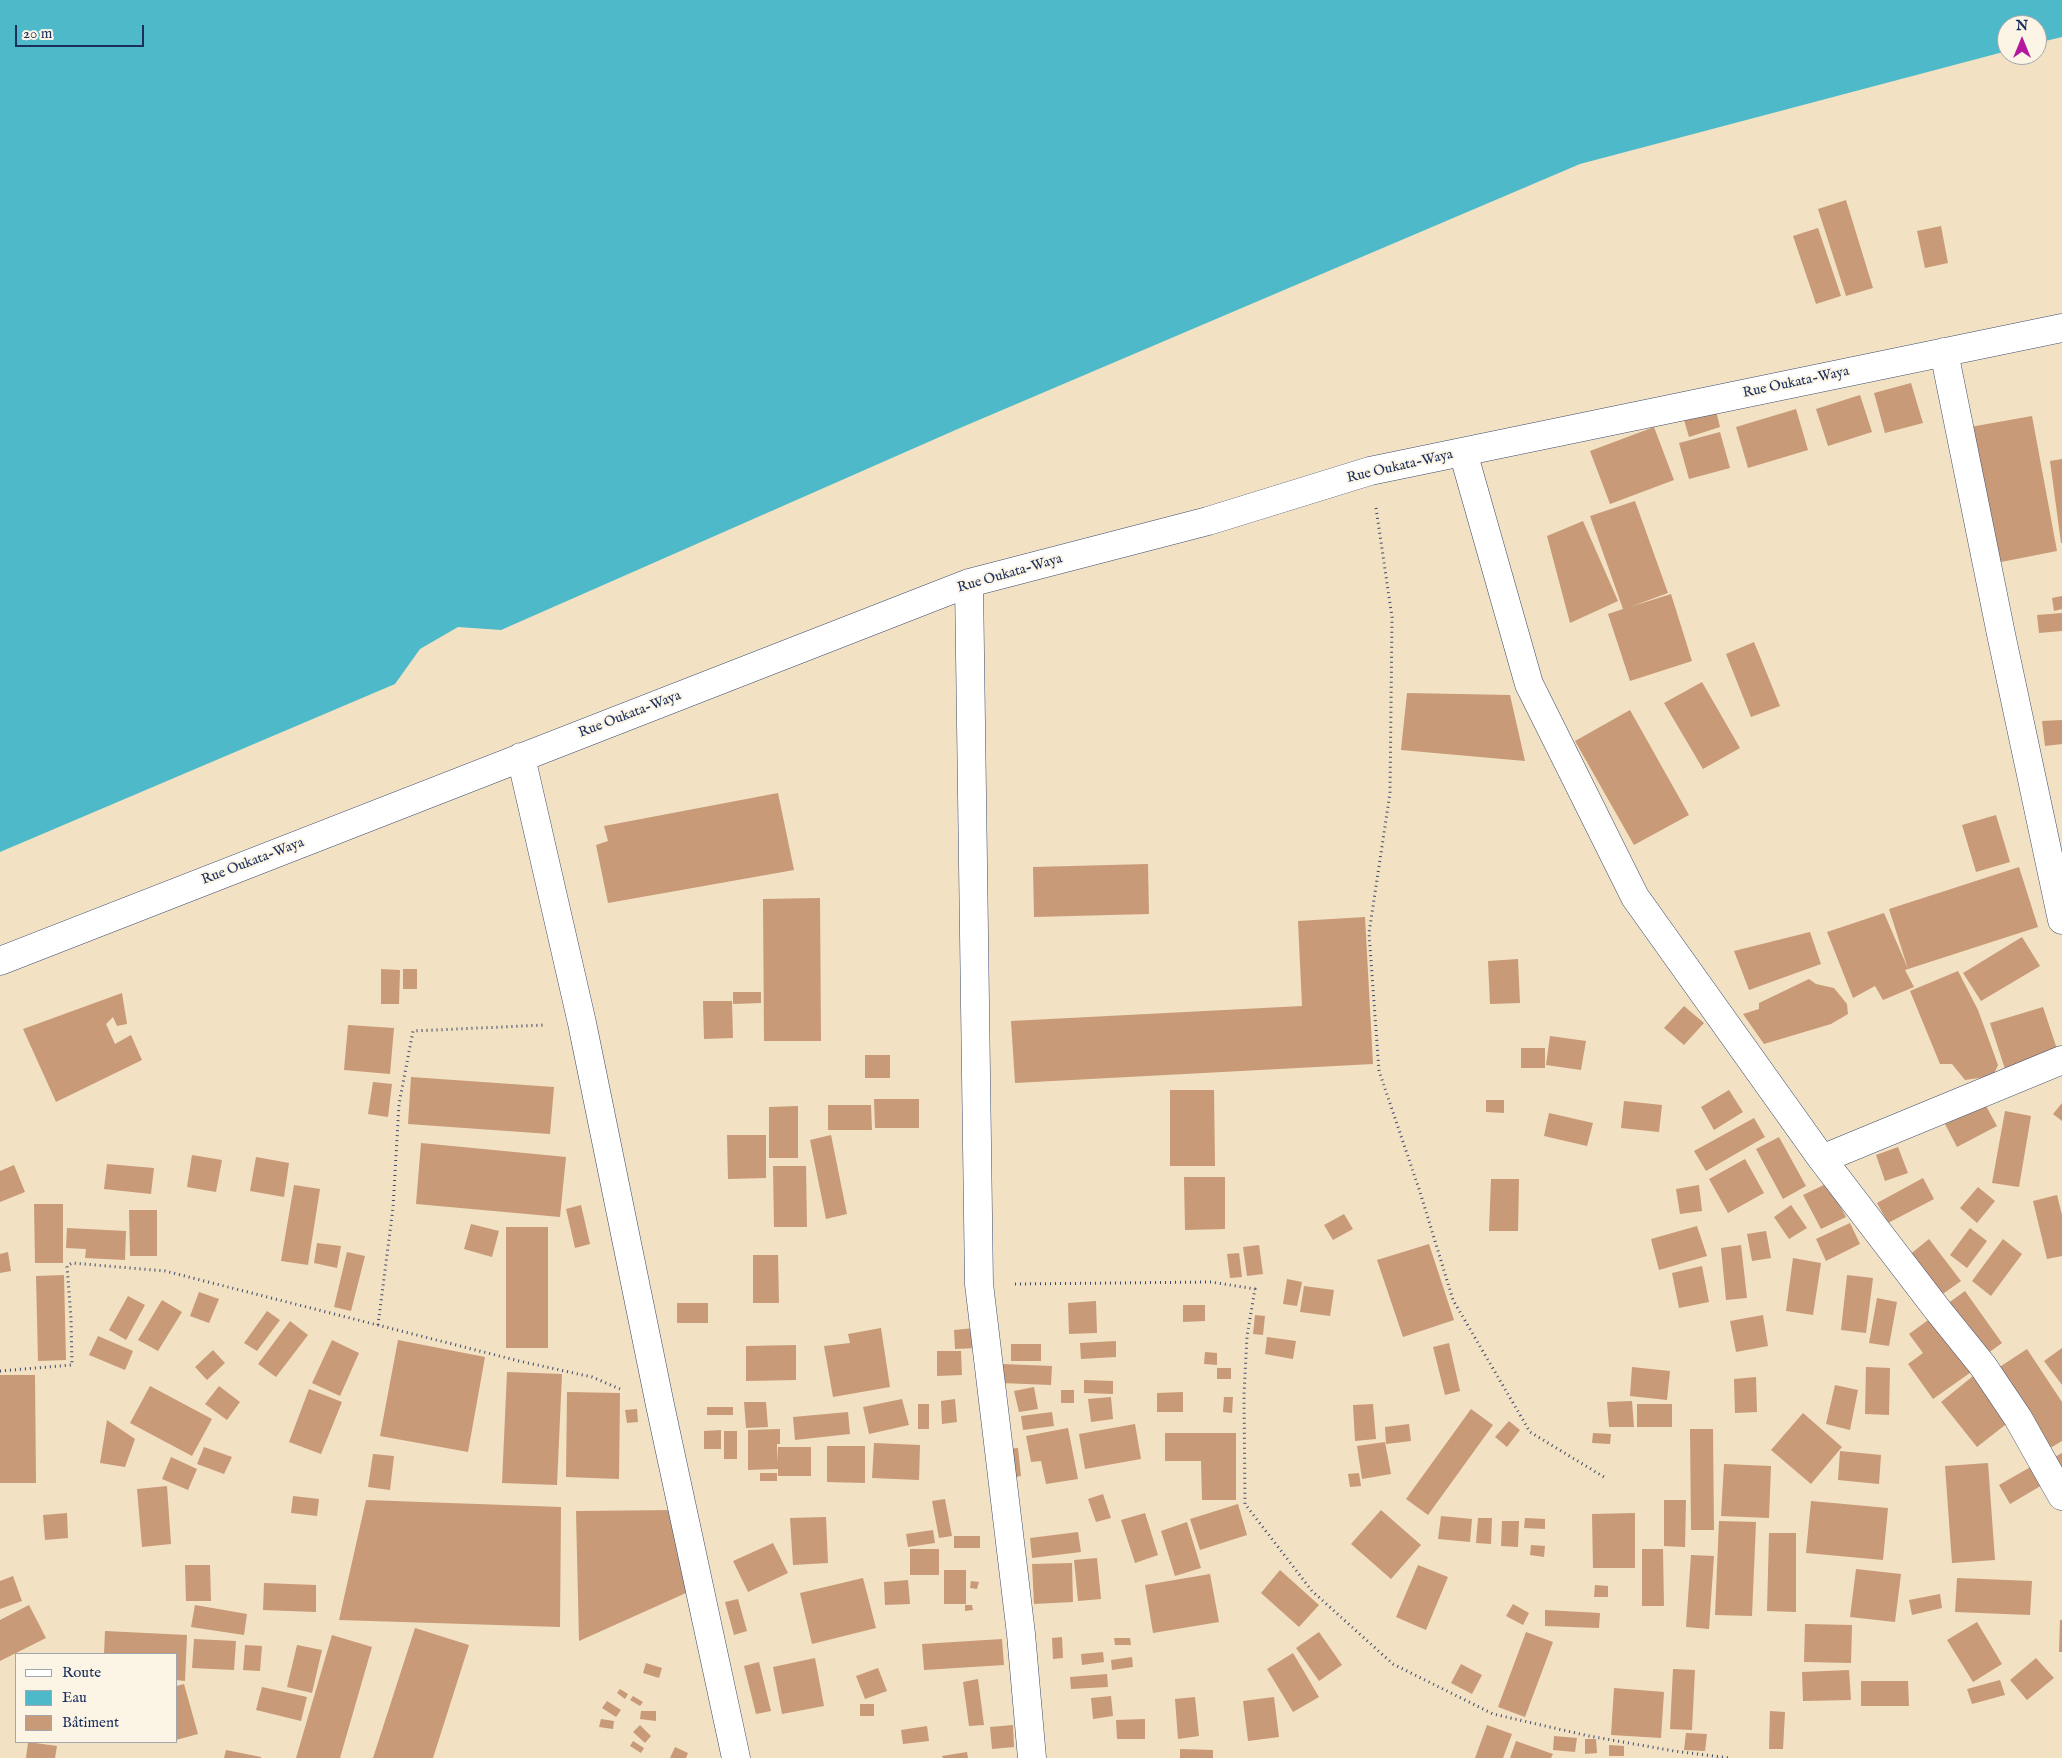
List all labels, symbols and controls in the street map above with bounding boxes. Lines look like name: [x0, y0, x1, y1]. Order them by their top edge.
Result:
scale bar: [18, 15, 146, 47]
north arrow: [1997, 15, 2047, 65]
text: N: [2016, 17, 2028, 35]
text: 20 m: [23, 24, 52, 43]
street label: Rue Oukata-Waya: [1741, 364, 1851, 402]
street label: Rue Oukata-Waya: [1345, 447, 1455, 487]
street label: Rue Oukata-Waya: [956, 551, 1064, 597]
street label: Rue Oukata-Waya: [576, 688, 684, 742]
street label: Rue Oukata-Waya: [199, 835, 307, 889]
legend: [15, 1653, 178, 1743]
text: Route: [62, 1663, 101, 1682]
text: Eau: [62, 1688, 87, 1707]
text: Bâtiment: [62, 1713, 119, 1732]

